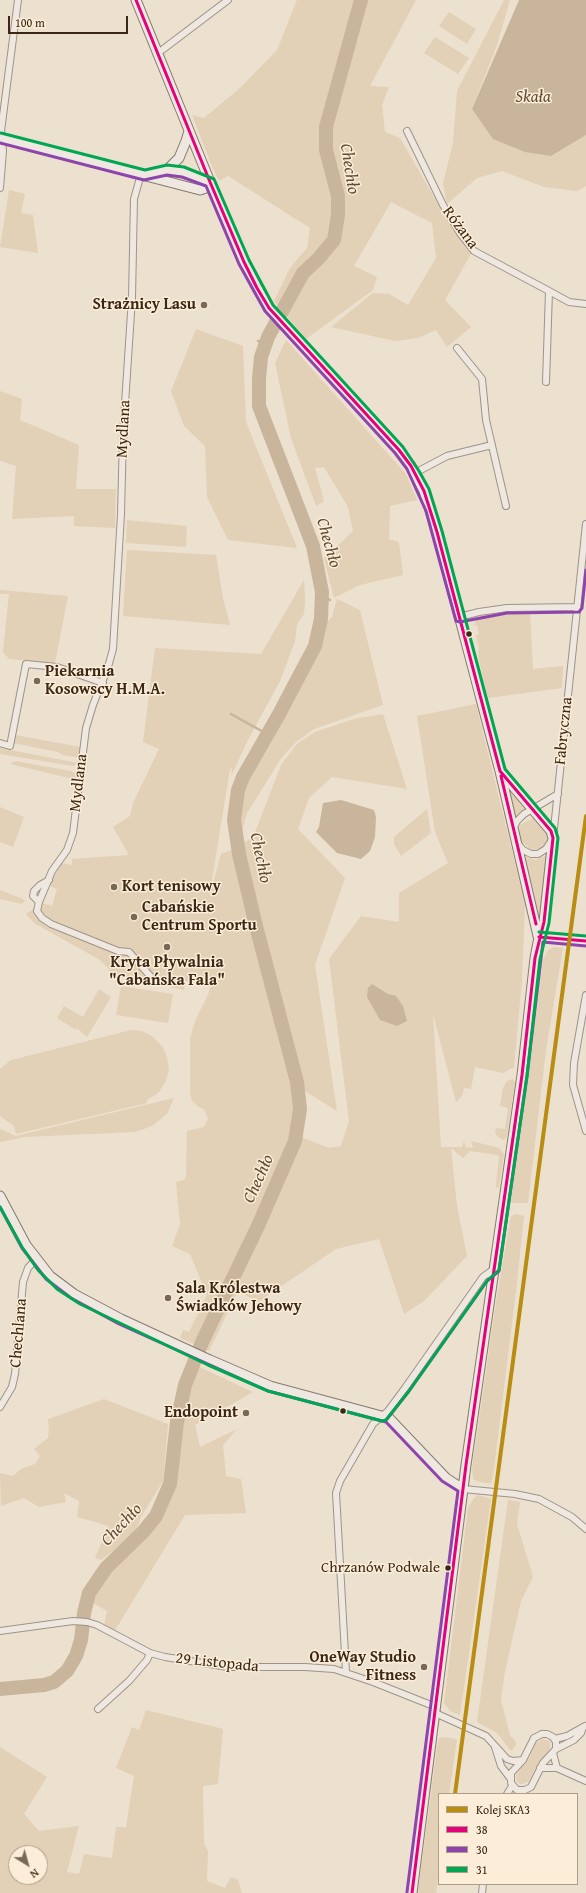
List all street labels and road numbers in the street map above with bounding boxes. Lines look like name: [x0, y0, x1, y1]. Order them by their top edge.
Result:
street label: Różana: [438, 203, 482, 253]
street label: Mydlana: [113, 399, 135, 459]
street label: Fabryczna: [551, 696, 577, 766]
street label: Mydlana: [66, 753, 92, 813]
street label: Chechlana: [6, 1297, 32, 1369]
street label: 29 Listopada: [174, 1649, 260, 1677]

